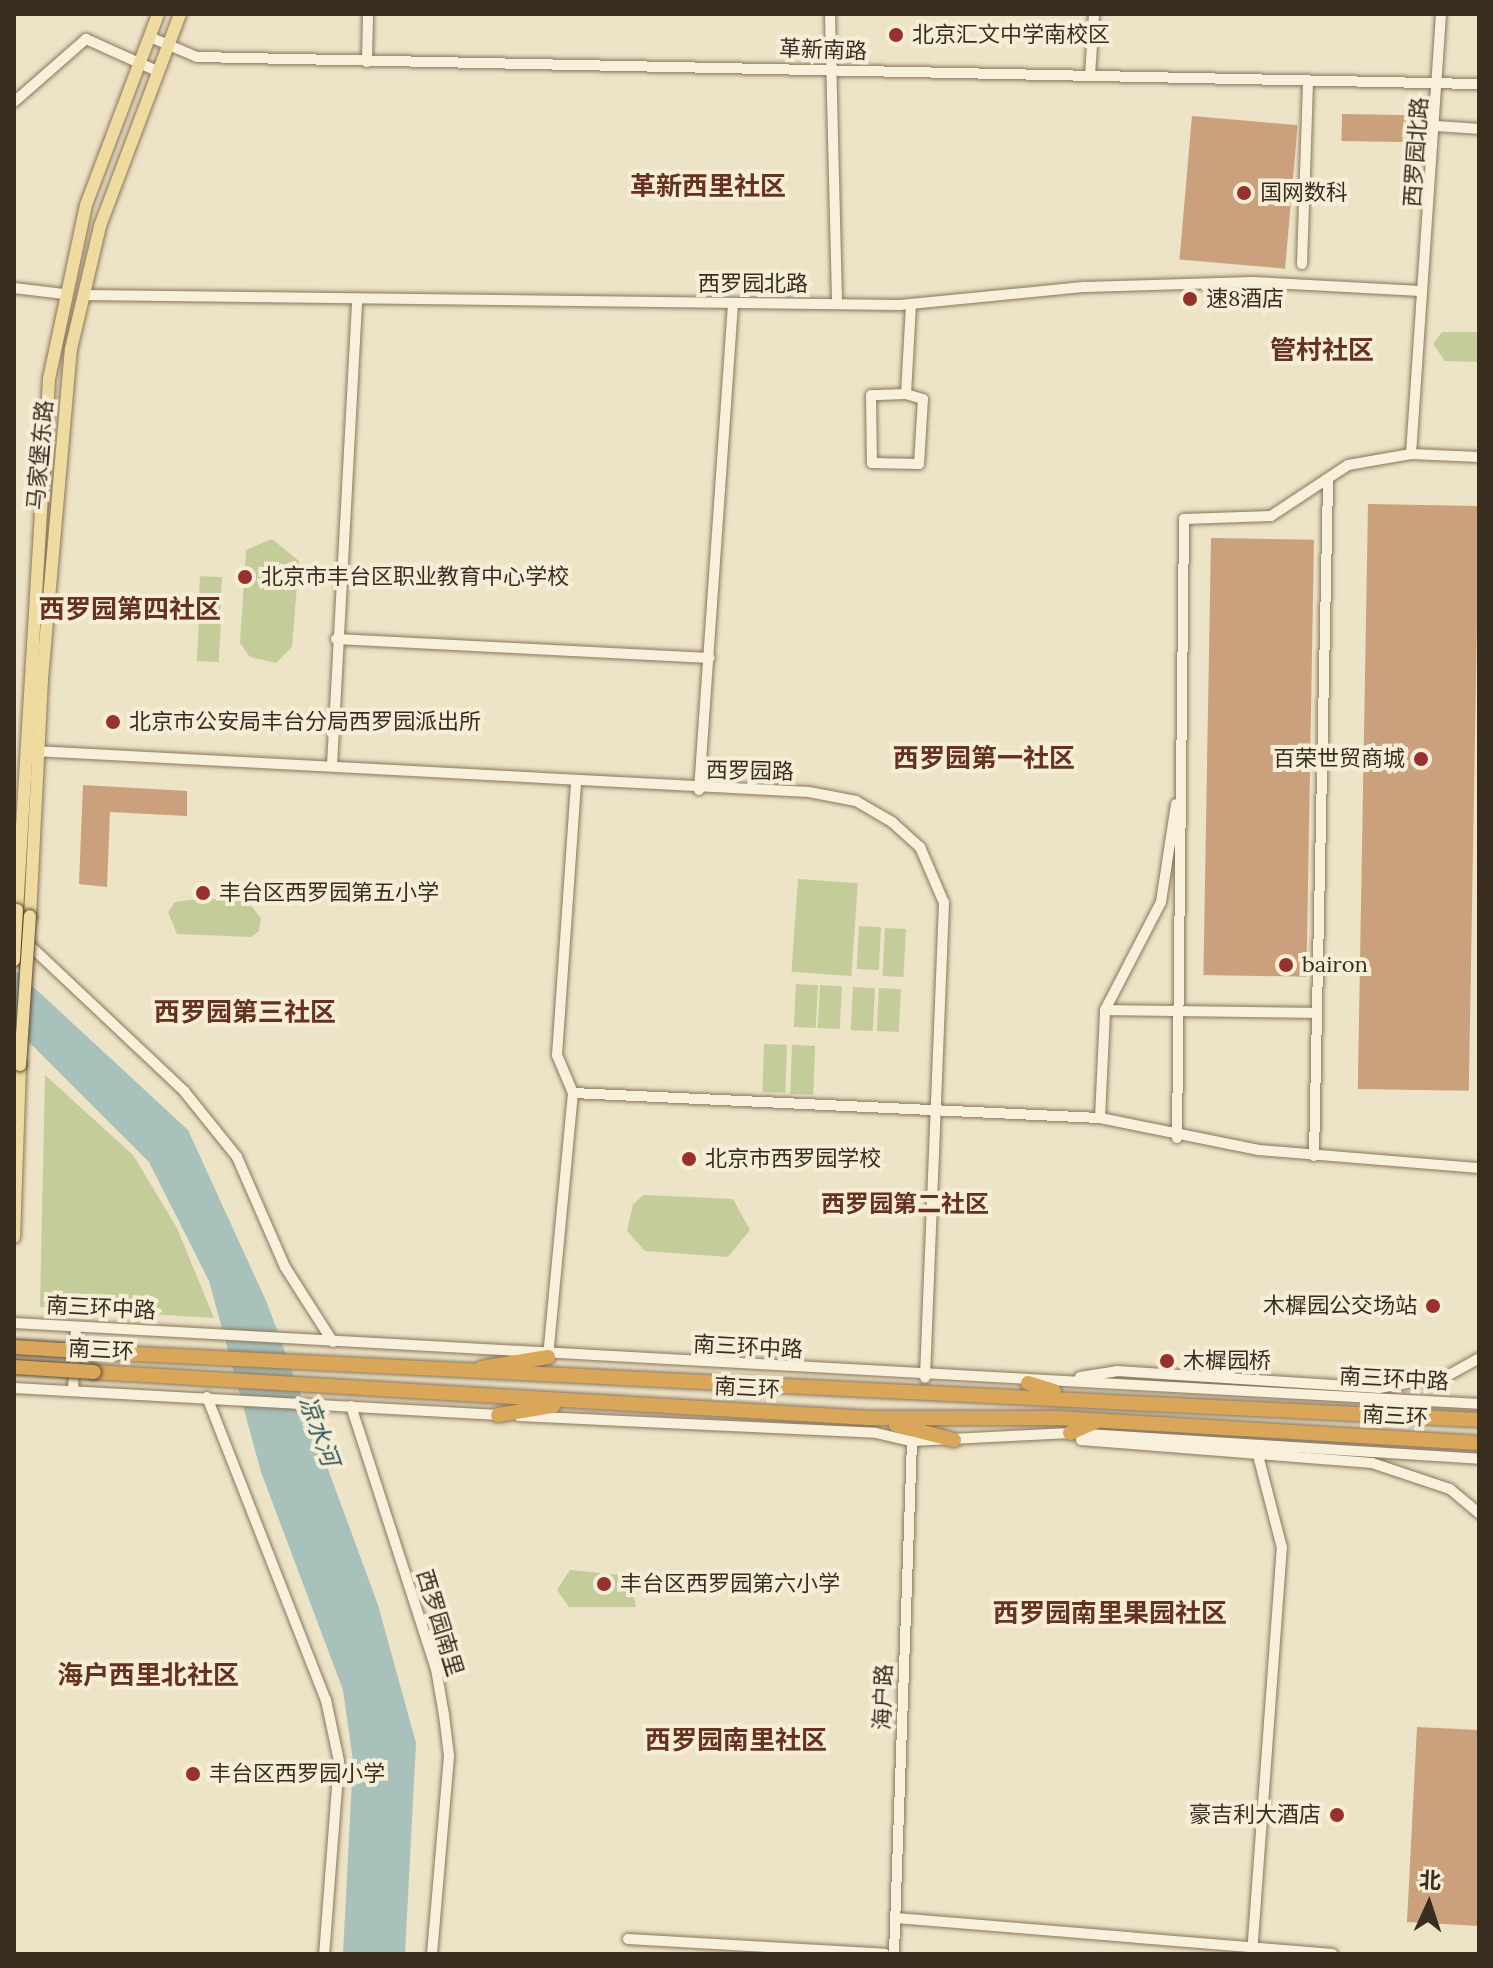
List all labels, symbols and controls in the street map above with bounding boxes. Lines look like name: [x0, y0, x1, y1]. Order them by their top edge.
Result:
place label: 北京汇文中学南校区: [912, 22, 1110, 48]
marker: 北京汇文中学南校区: [887, 26, 905, 44]
street label: 革新南路: [779, 35, 867, 65]
street label: 西罗园北路: [1399, 96, 1433, 208]
district label: 革新西里社区: [630, 170, 786, 202]
place label: 国网数科: [1260, 180, 1348, 206]
marker: 国网数科: [1235, 184, 1253, 202]
street label: 西罗园北路: [698, 271, 808, 297]
place label: 速8酒店: [1206, 286, 1284, 312]
marker: 速8酒店: [1181, 290, 1199, 308]
district label: 管村社区: [1270, 334, 1374, 366]
street label: 马家堡东路: [22, 399, 58, 511]
place label: 北京市丰台区职业教育中心学校: [261, 564, 569, 590]
marker: 北京市丰台区职业教育中心学校: [236, 568, 254, 586]
district label: 西罗园第四社区: [39, 593, 221, 625]
place label: 北京市公安局丰台分局西罗园派出所: [129, 709, 481, 735]
marker: 北京市公安局丰台分局西罗园派出所: [104, 713, 122, 731]
district label: 西罗园第一社区: [893, 742, 1075, 774]
place label: 百荣世贸商城: [1273, 746, 1405, 772]
marker: 百荣世贸商城: [1412, 750, 1430, 768]
street label: 西罗园路: [706, 757, 794, 785]
place label: 丰台区西罗园第五小学: [219, 880, 439, 906]
marker: 丰台区西罗园第五小学: [194, 884, 212, 902]
place label: bairon: [1302, 952, 1368, 978]
marker: bairon: [1277, 956, 1295, 974]
district label: 西罗园第三社区: [154, 996, 336, 1028]
place label: 北京市西罗园学校: [705, 1146, 881, 1172]
marker: 北京市西罗园学校: [680, 1150, 698, 1168]
district label: 西罗园第二社区: [821, 1190, 989, 1218]
street label: 南三环中路: [45, 1292, 157, 1324]
place label: 木樨园公交场站: [1263, 1293, 1417, 1319]
marker: 木樨园公交场站: [1424, 1297, 1442, 1315]
street label: 南三环中路: [692, 1331, 804, 1363]
street label: 南三环: [67, 1335, 135, 1365]
place label: 木樨园桥: [1183, 1348, 1271, 1374]
marker: 木樨园桥: [1158, 1352, 1176, 1370]
street label: 南三环中路: [1338, 1363, 1450, 1395]
street label: 南三环: [713, 1373, 781, 1403]
water label: 凉水河: [293, 1392, 345, 1470]
street label: 南三环: [1361, 1401, 1429, 1431]
street label: 西罗园南里: [411, 1567, 469, 1679]
place label: 丰台区西罗园第六小学: [620, 1571, 840, 1597]
marker: 丰台区西罗园第六小学: [595, 1575, 613, 1593]
district label: 西罗园南里果园社区: [993, 1597, 1227, 1629]
district label: 海户西里北社区: [57, 1659, 239, 1691]
street label: 海户路: [869, 1664, 897, 1730]
district label: 西罗园南里社区: [645, 1724, 827, 1756]
place label: 丰台区西罗园小学: [209, 1761, 385, 1787]
marker: 丰台区西罗园小学: [184, 1765, 202, 1783]
place label: 豪吉利大酒店: [1189, 1802, 1321, 1828]
marker: 豪吉利大酒店: [1328, 1806, 1346, 1824]
north arrow: [1389, 1864, 1469, 1944]
text: 北: [1419, 1865, 1442, 1895]

